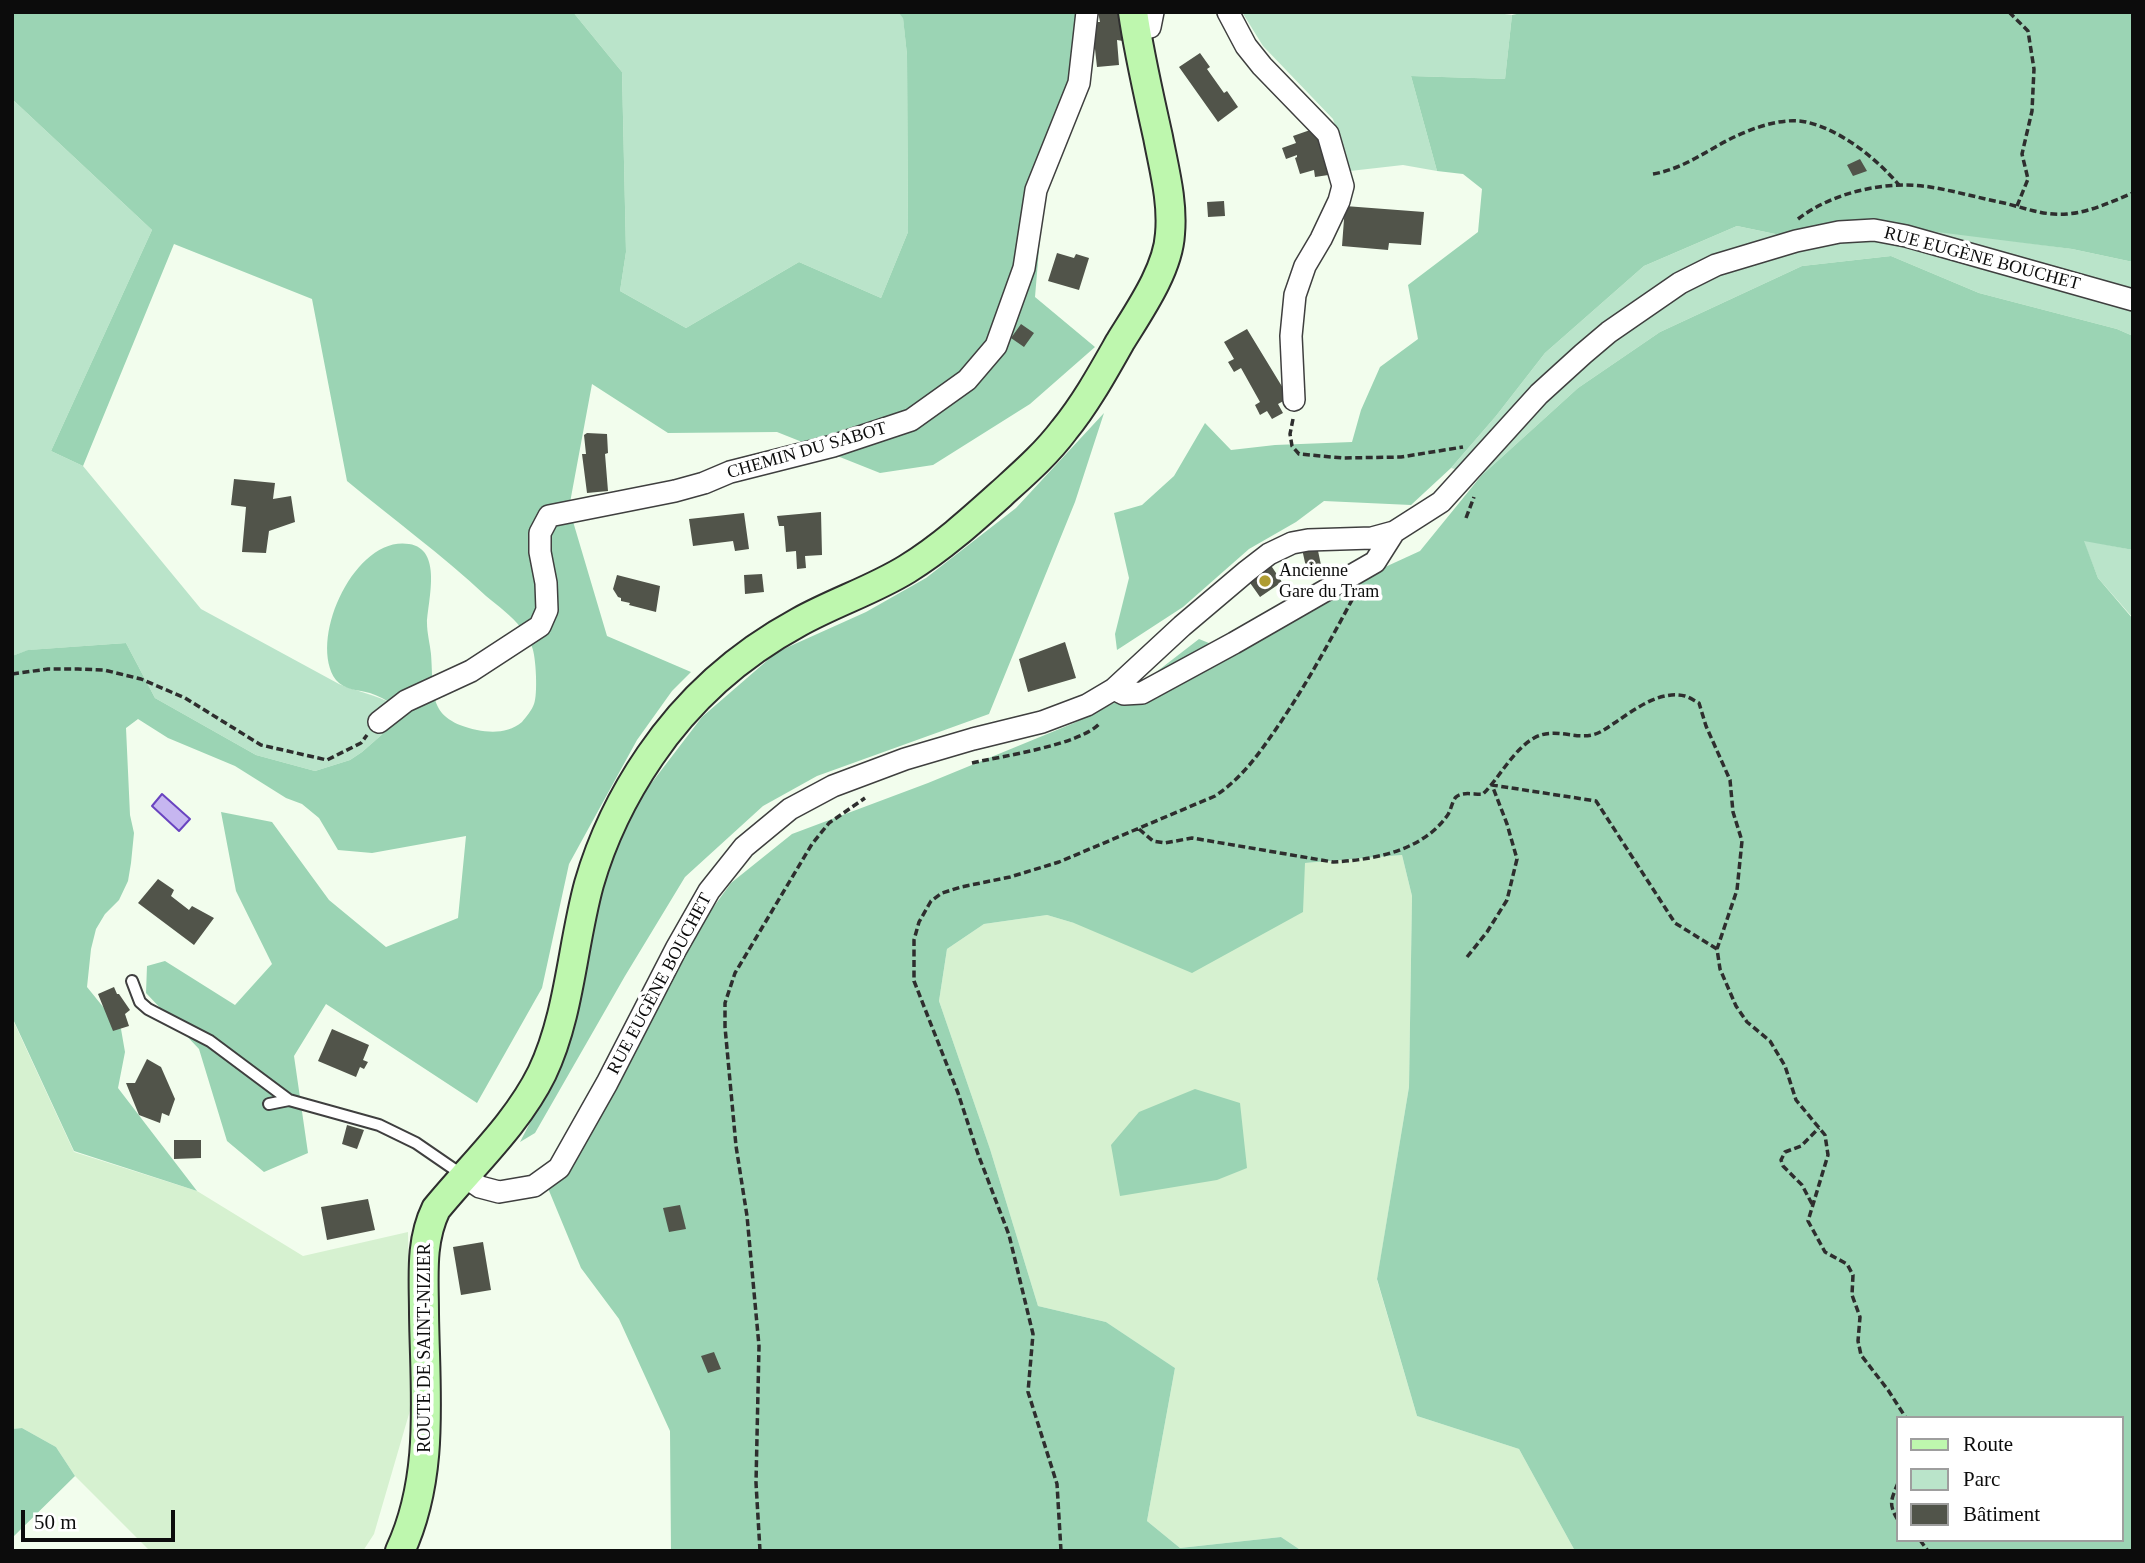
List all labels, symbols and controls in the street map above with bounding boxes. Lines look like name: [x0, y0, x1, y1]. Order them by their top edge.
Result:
street label: RUE EUGÈNE BOUCHET: [1882, 222, 2082, 296]
street label: CHEMIN DU SABOT: [725, 418, 889, 484]
place label: Ancienne Gare du Tram: [1279, 560, 1379, 602]
marker: Ancienne Gare du Tram: [1257, 573, 1273, 589]
street label: RUE EUGÈNE BOUCHET: [603, 890, 717, 1078]
street label: ROUTE DE SAINT-NIZIER: [414, 1243, 436, 1453]
legend: [1896, 1416, 2124, 1542]
text: Route: [1963, 1432, 2013, 1456]
text: Parc: [1963, 1467, 2000, 1491]
scale bar: [24, 1496, 178, 1540]
text: Bâtiment: [1963, 1502, 2040, 1526]
text: 50 m: [34, 1510, 77, 1534]

